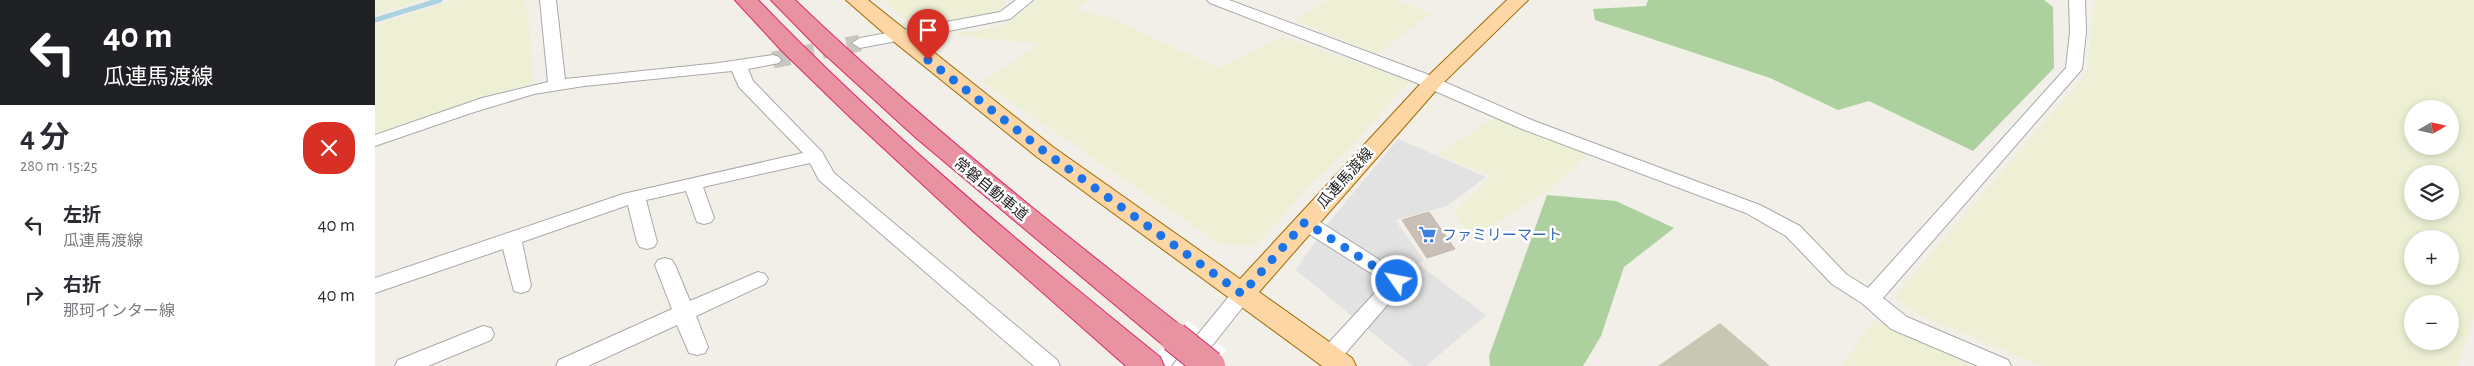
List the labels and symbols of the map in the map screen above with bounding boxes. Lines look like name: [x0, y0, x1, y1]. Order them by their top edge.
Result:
pin: [907, 9, 949, 60]
north arrow: [2404, 100, 2459, 155]
street label: 瓜連馬渡線: [1314, 145, 1376, 211]
street label: 常磐自動車道: [951, 154, 1031, 224]
supermarket icon: ファミリーマート: [1418, 225, 1438, 245]
place label: ファミリーマート: [1442, 228, 1562, 243]
position arrow: [1370, 254, 1422, 306]

